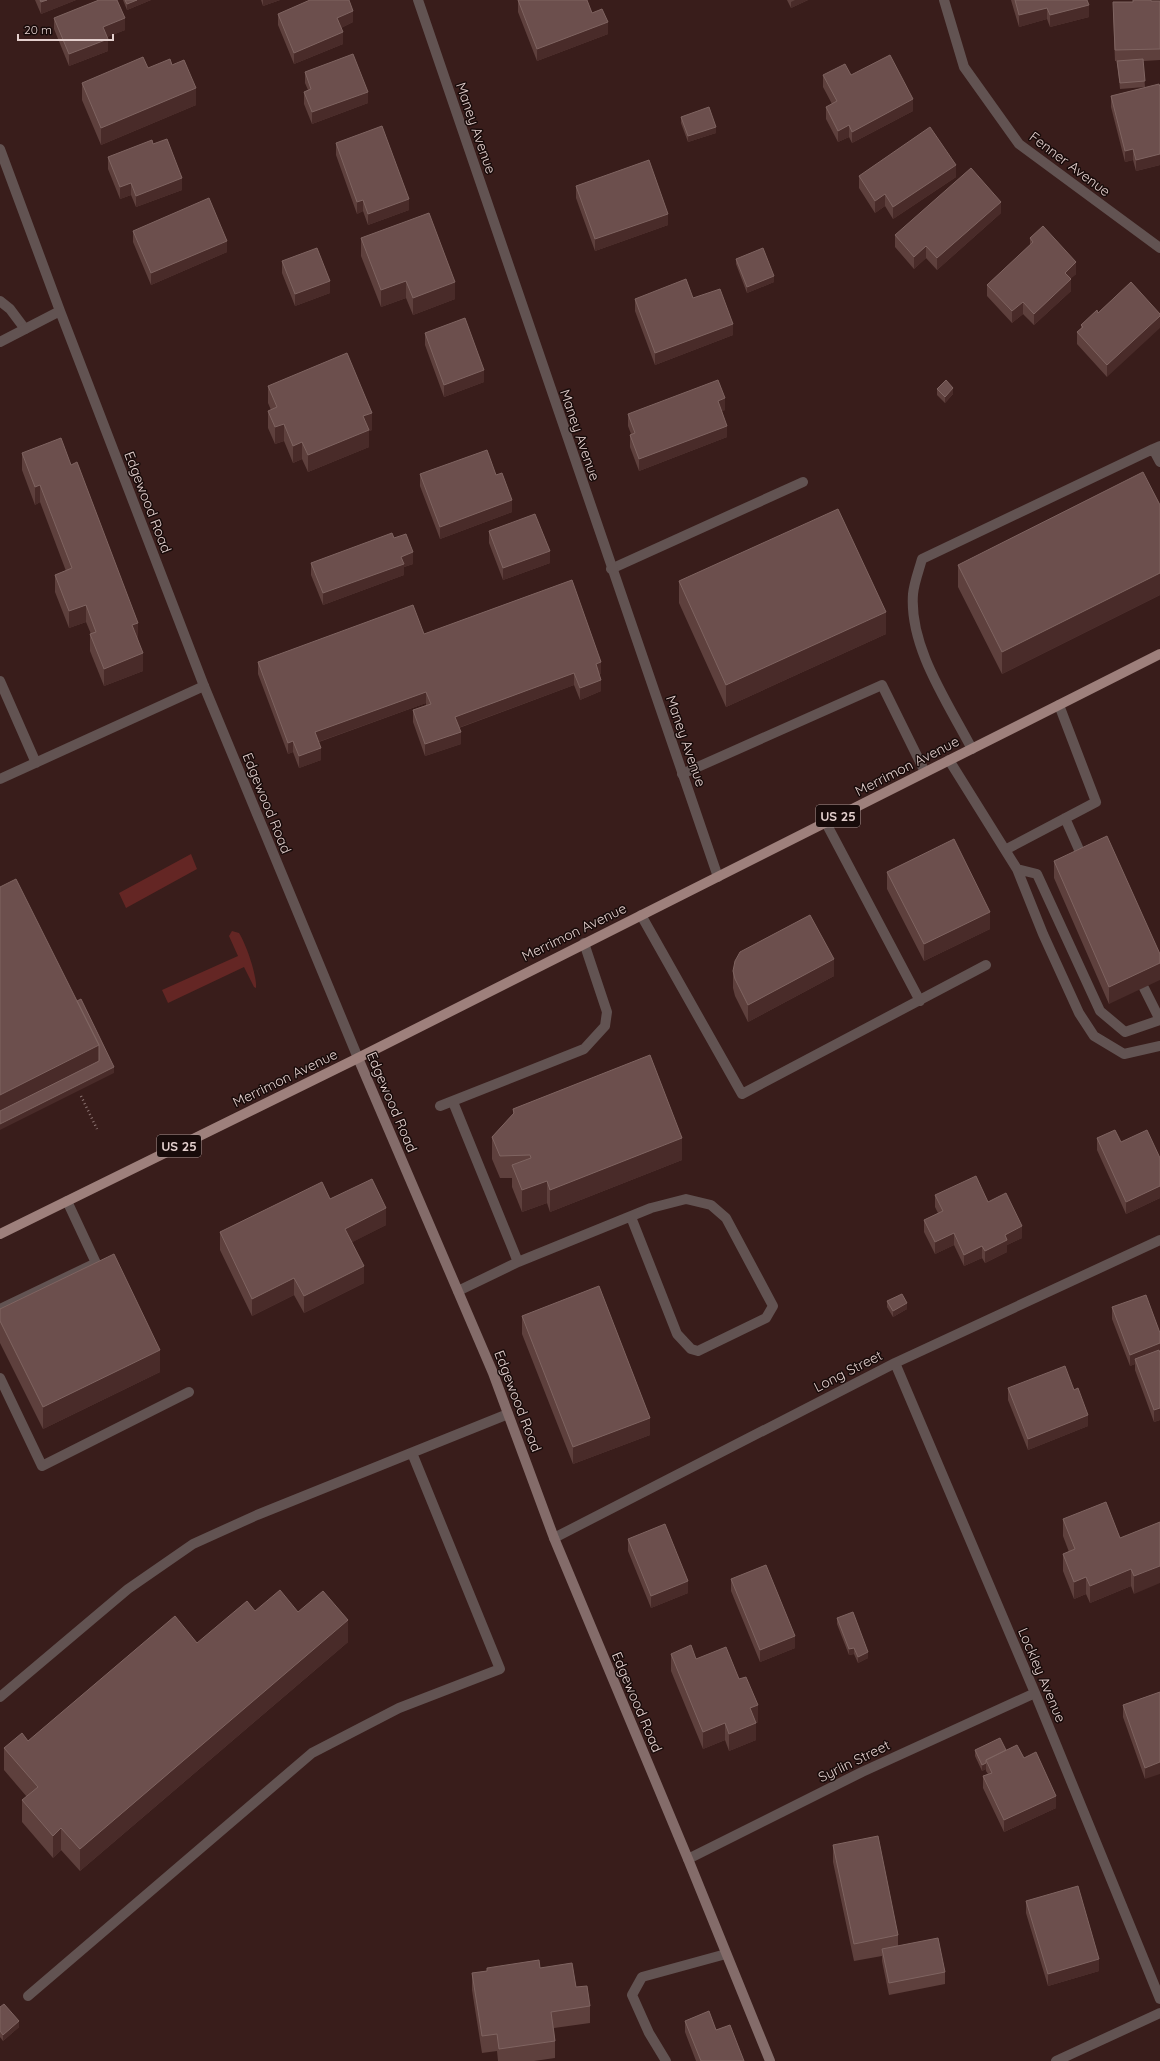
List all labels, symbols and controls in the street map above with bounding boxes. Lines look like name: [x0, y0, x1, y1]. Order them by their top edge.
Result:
scale bar: [18, 16, 113, 42]
text: 20 m: [24, 22, 52, 37]
street label: Maney Avenue: [452, 80, 500, 176]
street label: Fenner Avenue: [1026, 128, 1114, 200]
street label: Maney Avenue: [556, 387, 604, 483]
street label: Edgewood Road: [120, 449, 176, 555]
street label: Maney Avenue: [662, 693, 710, 789]
street label: Merrimon Avenue: [852, 732, 962, 800]
street label: Edgewood Road: [239, 750, 295, 856]
road number: US 25: [816, 805, 860, 827]
street label: Merrimon Avenue: [519, 899, 629, 965]
street label: Merrimon Avenue: [230, 1045, 340, 1111]
street label: Edgewood Road: [363, 1049, 421, 1155]
road number: US 25: [157, 1135, 201, 1157]
street label: Long Street: [811, 1346, 886, 1396]
street label: Edgewood Road: [490, 1348, 546, 1454]
street label: Lockley Avenue: [1014, 1625, 1070, 1725]
street label: Edgewood Road: [608, 1649, 666, 1755]
street label: Syrlin Street: [815, 1736, 893, 1786]

